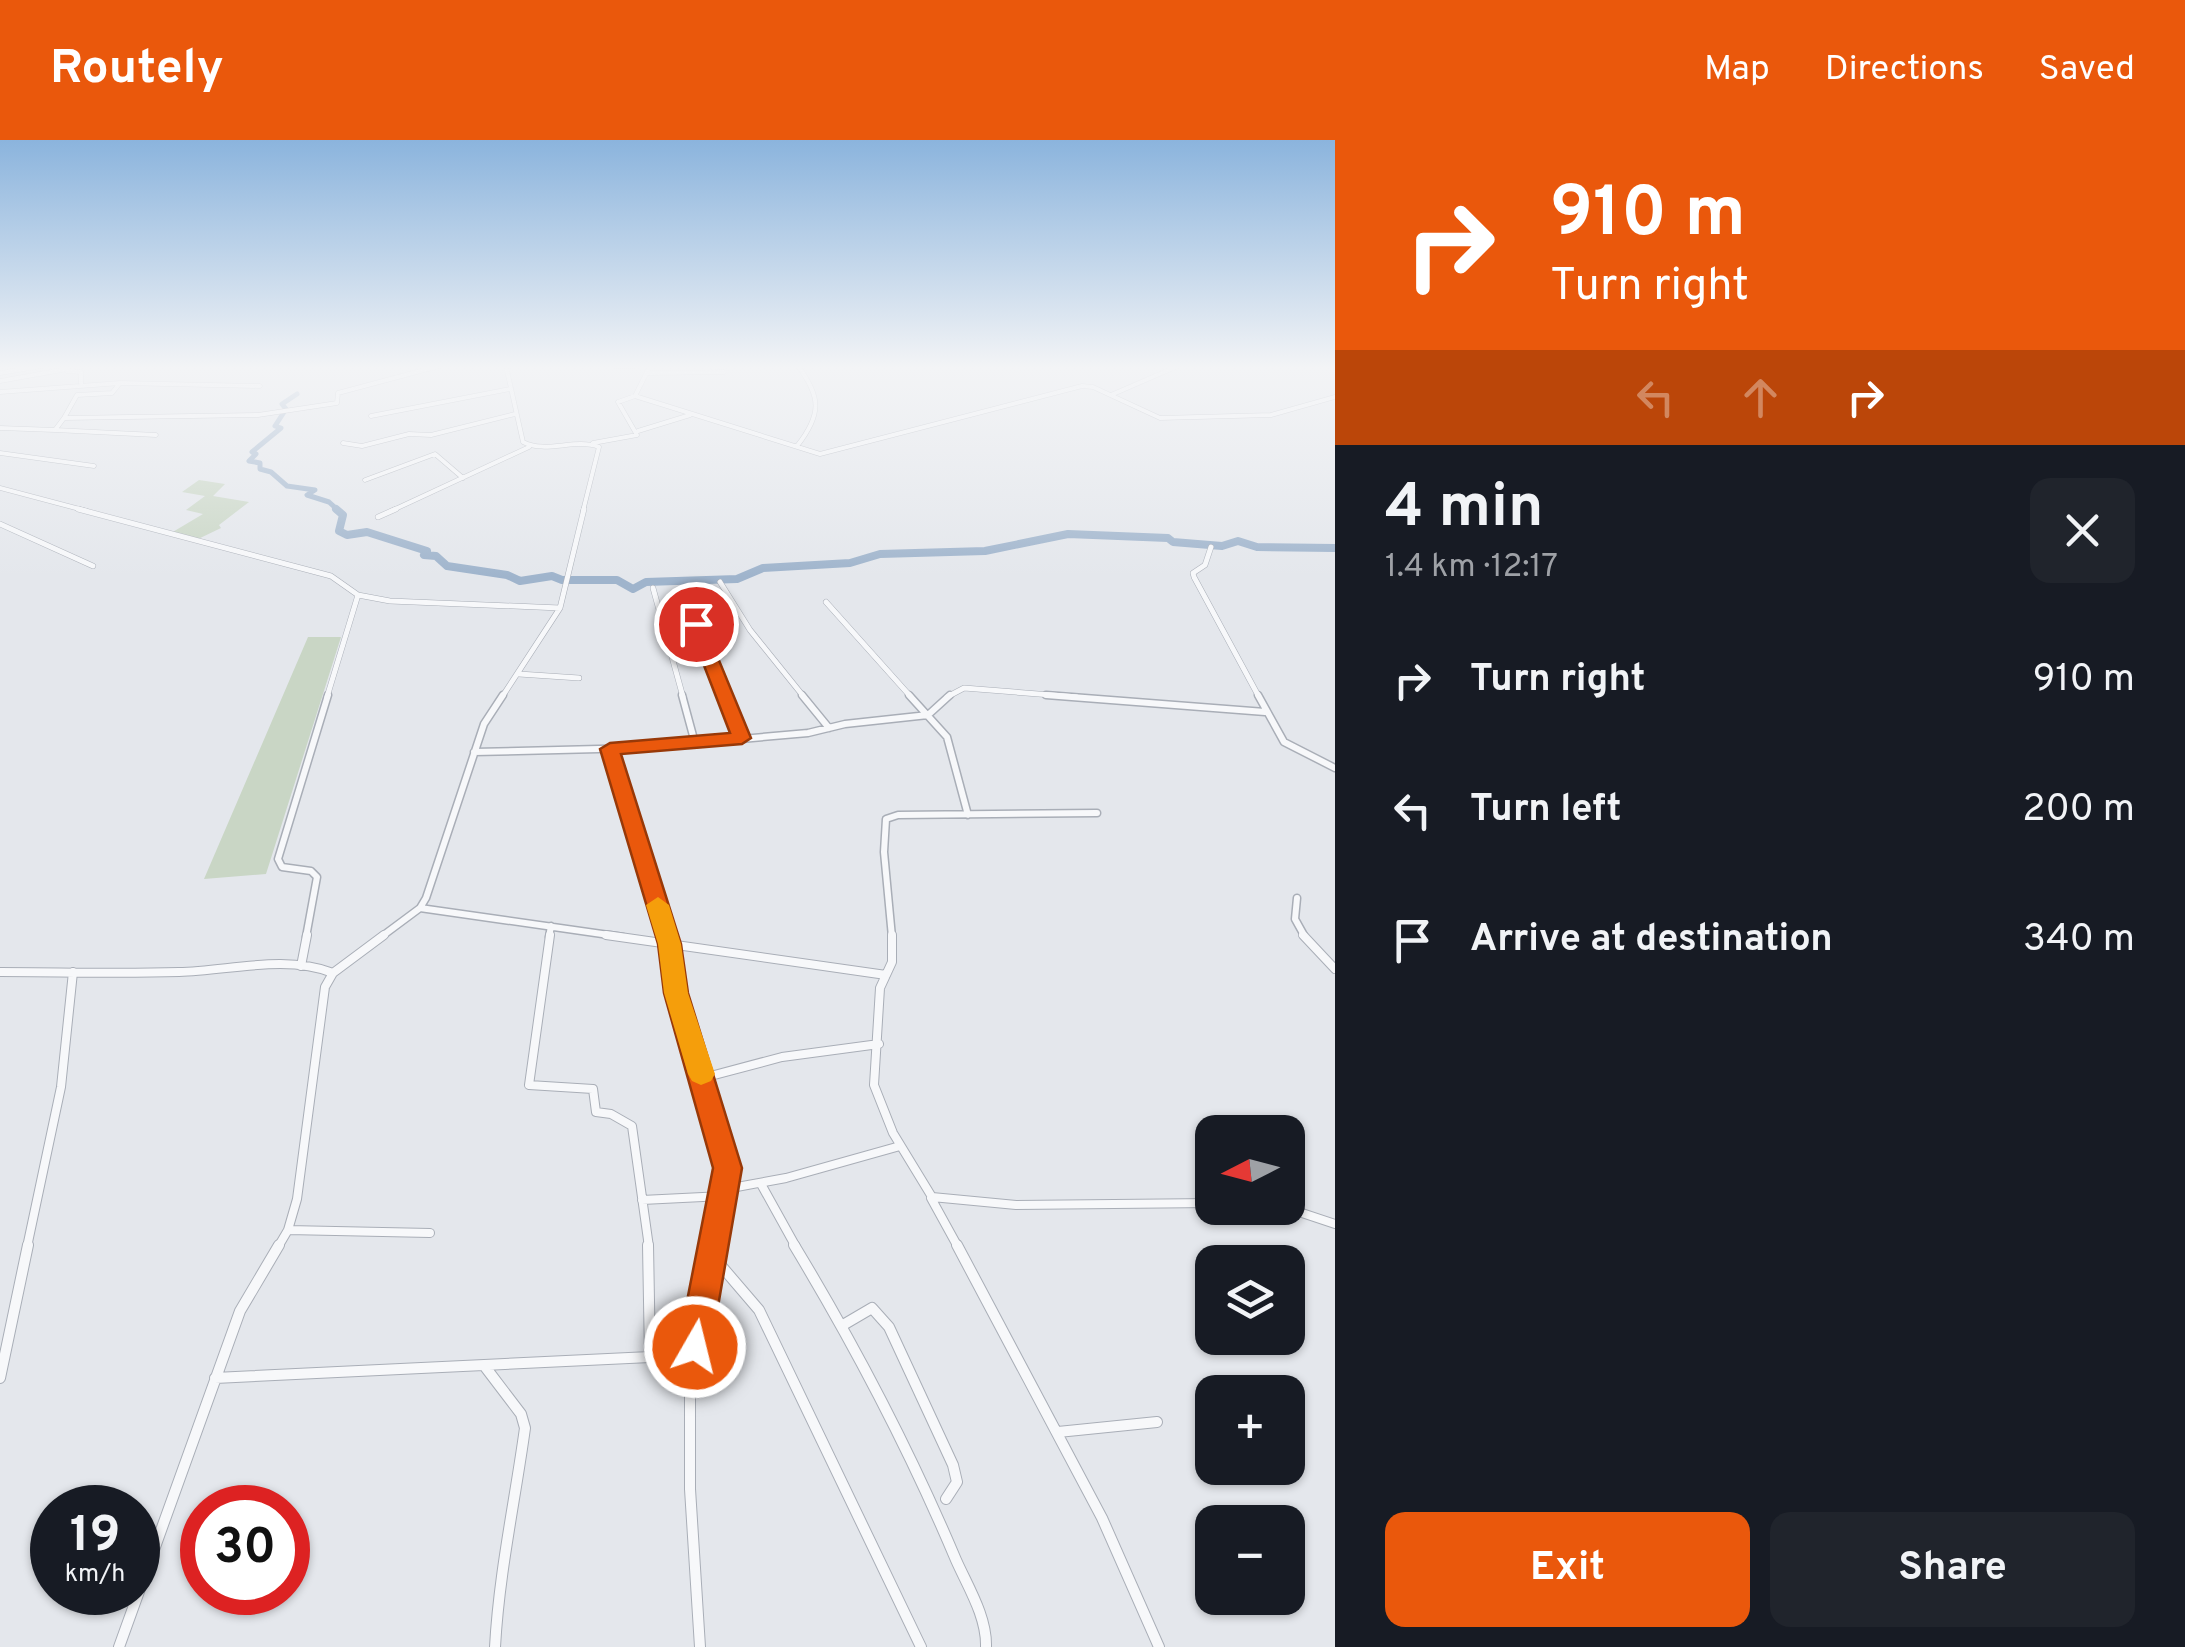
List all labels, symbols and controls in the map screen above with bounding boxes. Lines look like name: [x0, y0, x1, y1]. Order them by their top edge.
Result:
text: Routely: [50, 40, 224, 100]
text: Map: [1704, 48, 1770, 92]
text: Directions: [1825, 48, 1984, 92]
text: Saved: [2039, 48, 2135, 92]
text: 910 m: [1550, 172, 1746, 261]
icon: right: [1385, 180, 1515, 310]
text: Turn right: [1550, 259, 1749, 316]
icon: left: [1628, 370, 1683, 425]
icon: ahead: [1733, 370, 1788, 425]
icon: right: [1838, 370, 1893, 425]
text: 4 min: [1385, 472, 1544, 548]
button: close: [2030, 478, 2135, 583]
text: 1.4 km · 12:17: [1385, 548, 1558, 588]
pin: [654, 582, 739, 667]
icon: arrive: [669, 597, 724, 652]
icon: right: [1385, 653, 1440, 708]
text: Turn right: [1470, 656, 1645, 705]
text: 910 m: [2033, 656, 2135, 705]
icon: left: [1385, 783, 1440, 838]
text: Turn left: [1470, 786, 1622, 835]
text: 200 m: [2022, 786, 2135, 835]
icon: arrive: [1385, 913, 1440, 968]
text: Arrive at destination: [1470, 916, 1833, 965]
text: 340 m: [2023, 916, 2135, 965]
north arrow: [1195, 1115, 1305, 1225]
map controls: [1195, 1115, 1305, 1615]
button: layers: [1195, 1245, 1305, 1355]
position arrow: [643, 1295, 747, 1399]
button: +: [1195, 1375, 1305, 1485]
speed limit sign: 30: [180, 1485, 310, 1615]
button: −: [1195, 1505, 1305, 1615]
text: 19: [70, 1506, 120, 1569]
button: Exit: [1385, 1512, 1750, 1627]
button: Share: [1770, 1512, 2135, 1627]
text: km/h: [65, 1559, 125, 1591]

